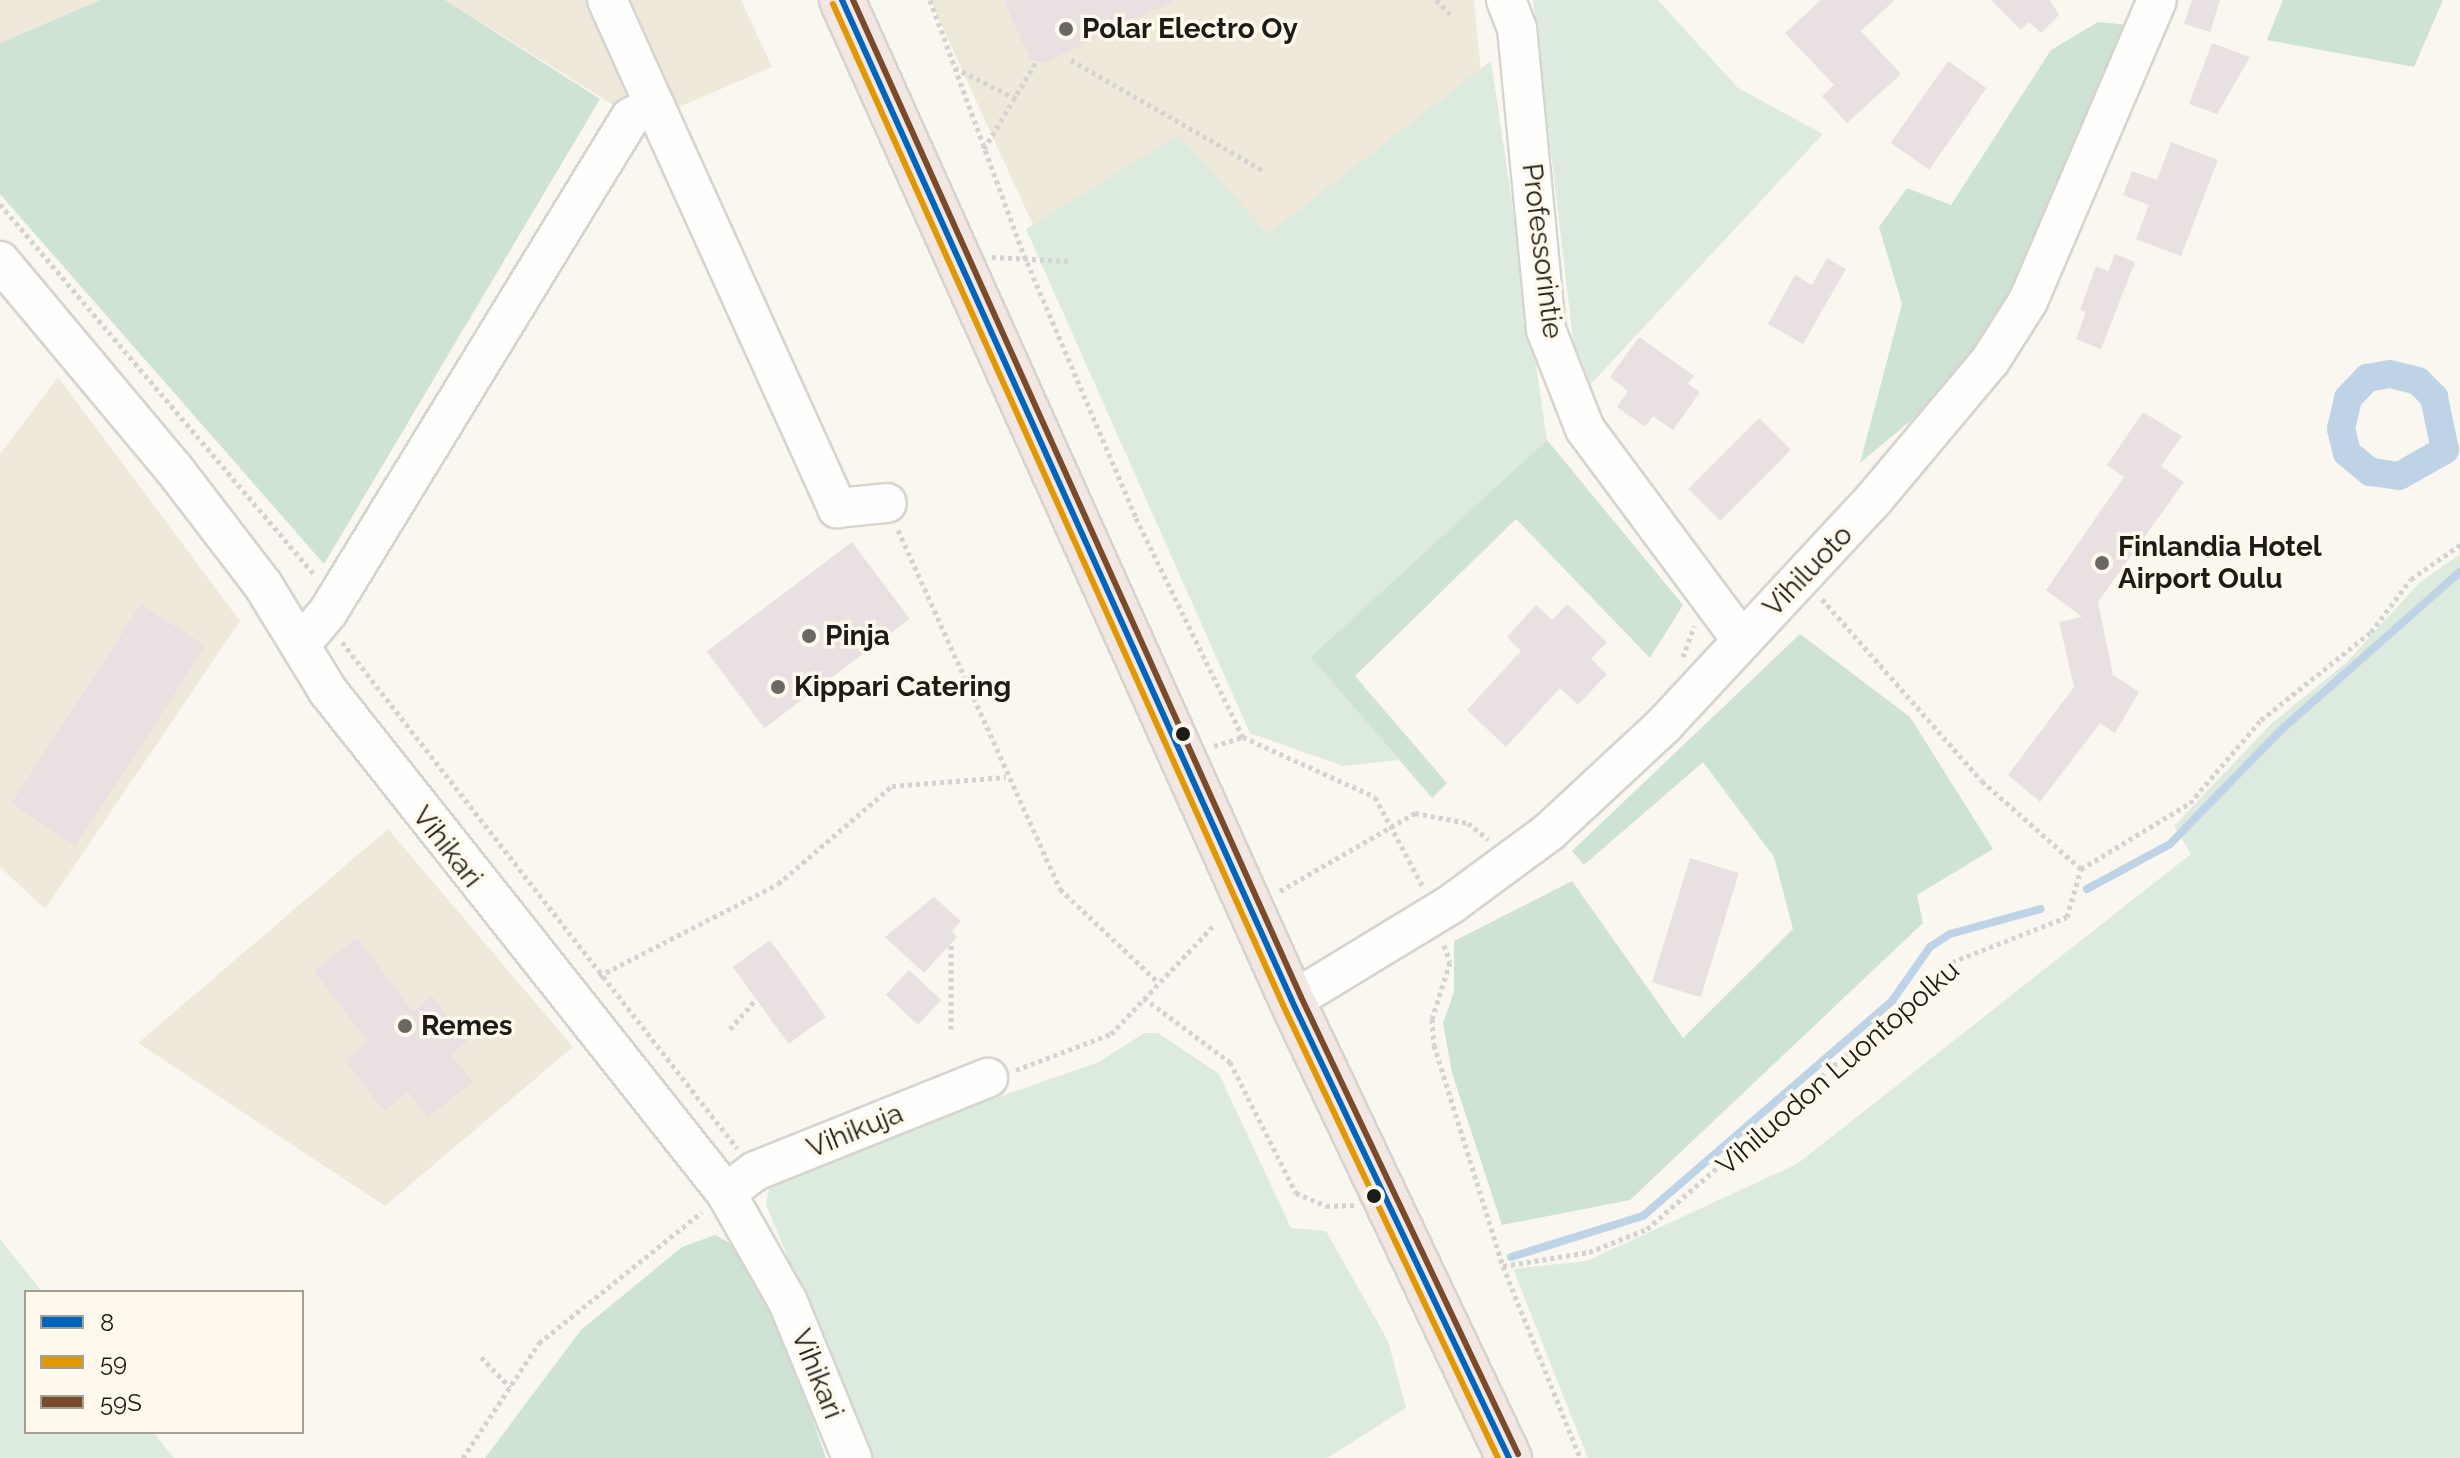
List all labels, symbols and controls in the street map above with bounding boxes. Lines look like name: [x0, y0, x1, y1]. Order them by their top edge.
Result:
place label: Polar Electro Oy: [1082, 12, 1298, 46]
marker: Polar Electro Oy: [1057, 20, 1075, 38]
street label: Professorintie: [1515, 162, 1569, 340]
street label: Vihiluoto: [1756, 518, 1860, 624]
place label: Finlandia Hotel Airport Oulu: [2118, 530, 2322, 596]
marker: Finlandia Hotel Airport Oulu: [2093, 554, 2111, 572]
place label: Pinja: [825, 619, 890, 653]
marker: Pinja: [800, 627, 818, 645]
place label: Kippari Catering: [794, 670, 1011, 704]
marker: Kippari Catering: [769, 678, 787, 696]
unlabelled marker: [1175, 726, 1191, 742]
street label: Vihikari: [405, 800, 489, 894]
street label: Vihiluodon Luontopolku: [1710, 953, 1966, 1183]
place label: Remes: [421, 1009, 513, 1043]
marker: Remes: [396, 1017, 414, 1035]
street label: Vihikuja: [802, 1097, 908, 1165]
unlabelled marker: [1366, 1188, 1382, 1204]
legend: [24, 1290, 304, 1434]
text: 8: [100, 1308, 114, 1337]
street label: Vihikari: [784, 1324, 850, 1424]
text: 59: [100, 1348, 127, 1377]
text: 59S: [100, 1388, 142, 1417]

